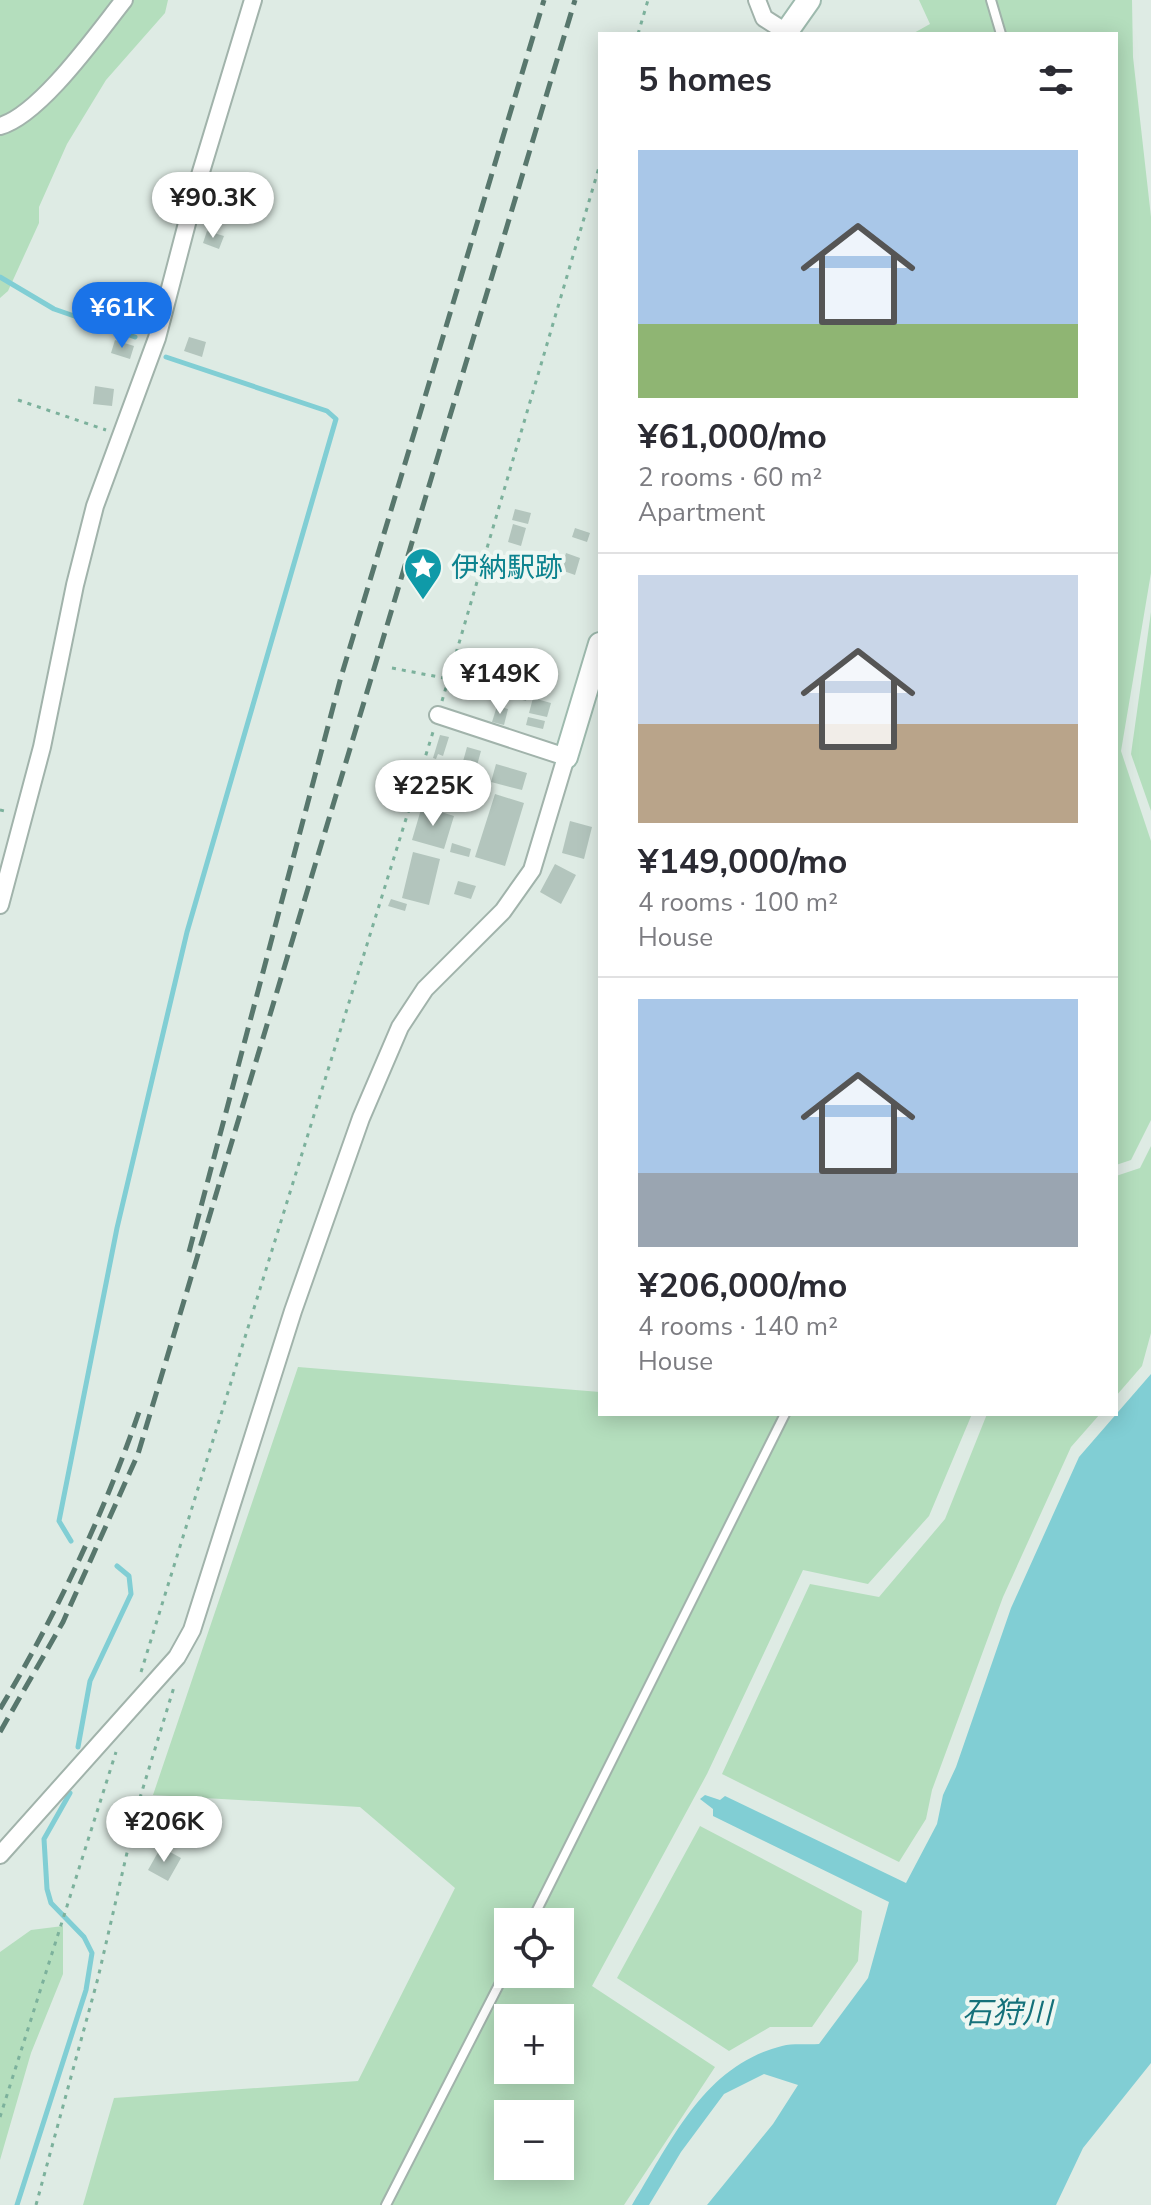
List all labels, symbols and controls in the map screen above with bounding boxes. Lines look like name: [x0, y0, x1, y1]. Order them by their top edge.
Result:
text: 5 homes: [638, 57, 772, 103]
icon: filters: [1034, 58, 1078, 102]
pin: ¥90.3K: [148, 172, 278, 240]
text: ¥90.3K: [170, 180, 256, 215]
icon: home: [786, 202, 930, 346]
pin: ¥61K: [75, 282, 169, 350]
text: ¥61K: [90, 290, 154, 325]
text: ¥61,000/mo: [638, 414, 827, 460]
text: 2 rooms · 60 m²: [638, 460, 822, 495]
text: Apartment: [638, 495, 765, 530]
place icon: 伊納駅跡: [402, 546, 444, 601]
place label: 伊納駅跡: [451, 549, 563, 587]
icon: home: [786, 627, 930, 771]
pin: ¥149K: [444, 648, 556, 716]
text: ¥149K: [460, 656, 540, 691]
pin: ¥225K: [377, 760, 489, 828]
text: ¥225K: [393, 768, 473, 803]
text: ¥149,000/mo: [638, 839, 847, 885]
text: 4 rooms · 100 m²: [638, 885, 838, 920]
text: House: [638, 920, 713, 955]
icon: home: [786, 1051, 930, 1195]
text: ¥206,000/mo: [638, 1263, 847, 1309]
text: 4 rooms · 140 m²: [638, 1309, 838, 1344]
text: House: [638, 1344, 713, 1379]
pin: ¥206K: [108, 1796, 220, 1864]
text: ¥206K: [124, 1804, 204, 1839]
map controls: [494, 1908, 574, 2180]
button: locate: [494, 1908, 574, 1988]
water label: 石狩川: [962, 1993, 1055, 2034]
button: +: [494, 2004, 574, 2084]
button: −: [494, 2100, 574, 2180]

